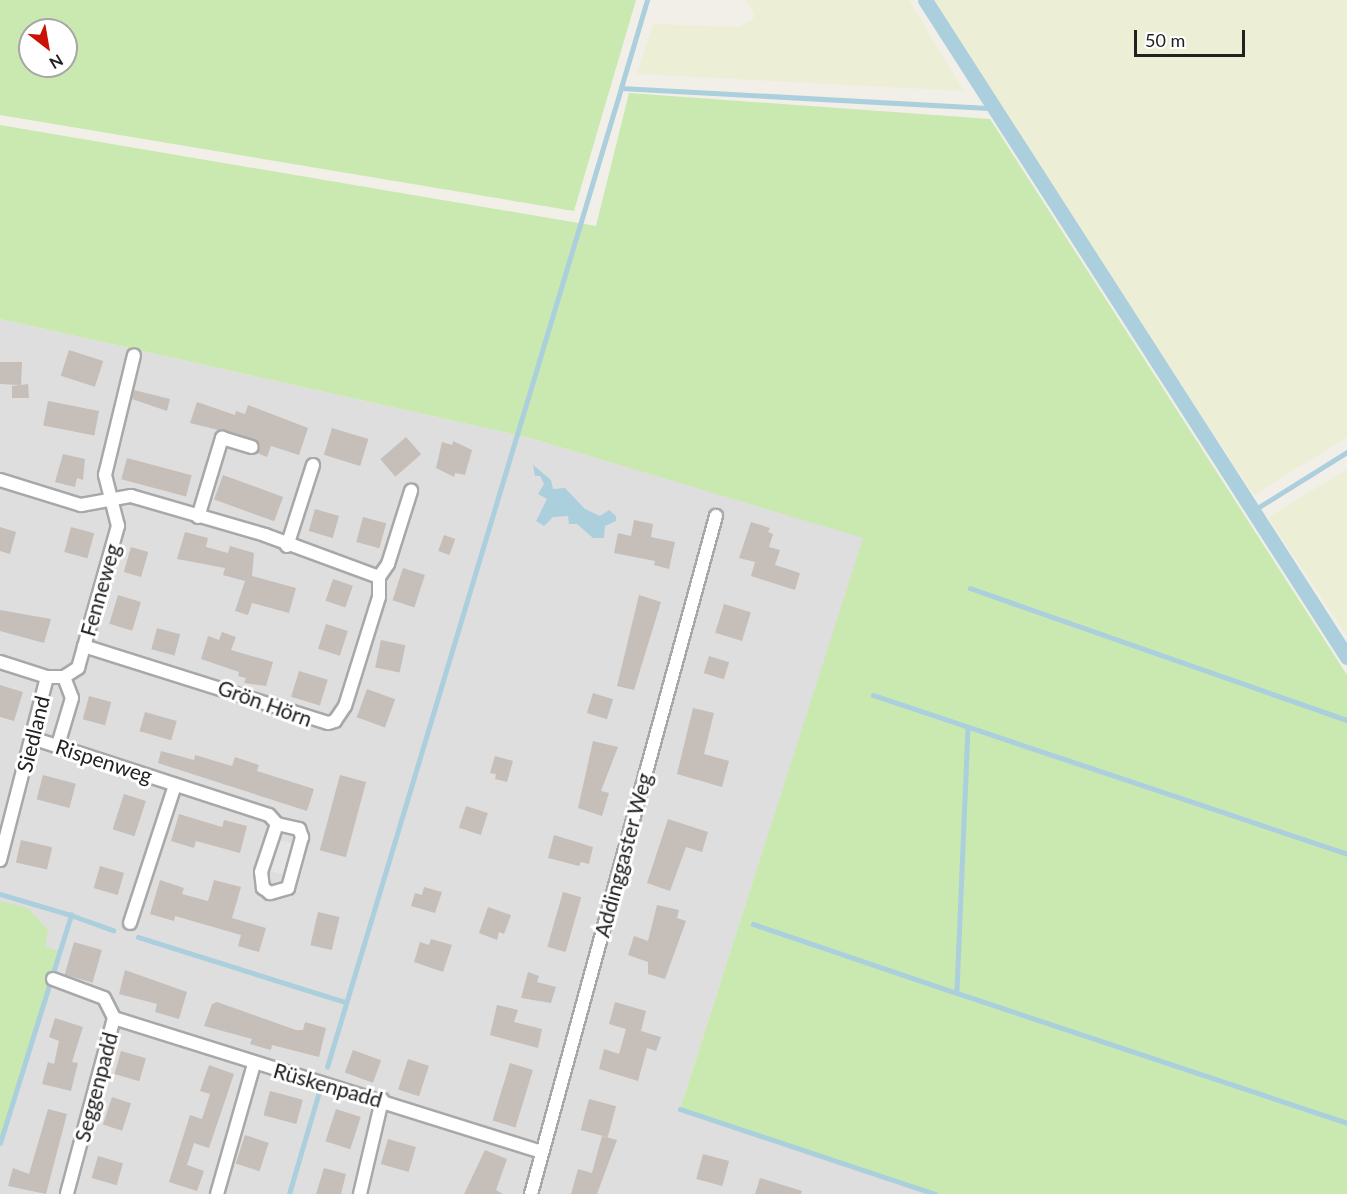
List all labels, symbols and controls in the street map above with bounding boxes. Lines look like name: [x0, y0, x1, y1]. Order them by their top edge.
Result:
north arrow: [18, 18, 78, 78]
scale bar: [1137, 18, 1248, 56]
text: 50 m: [1145, 29, 1185, 51]
text: N: [46, 51, 67, 73]
street label: Fenneweg: [75, 541, 125, 639]
street label: Grön Hörn: [214, 674, 316, 732]
street label: Siedland: [11, 693, 55, 775]
street label: Rispenweg: [53, 734, 155, 788]
street label: Addinggaster Weg: [589, 770, 657, 940]
street label: Seggenpadd: [69, 1029, 123, 1145]
street label: Rüskenpadd: [271, 1057, 385, 1113]

